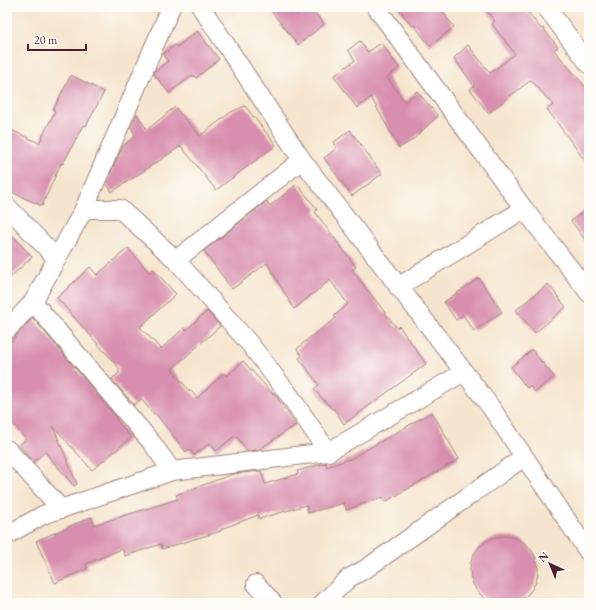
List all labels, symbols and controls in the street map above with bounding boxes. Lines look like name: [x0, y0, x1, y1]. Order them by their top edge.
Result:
scale bar: [28, 26, 86, 52]
text: 20 m: [34, 32, 58, 48]
north arrow: [530, 544, 570, 584]
text: N: [535, 549, 551, 565]

